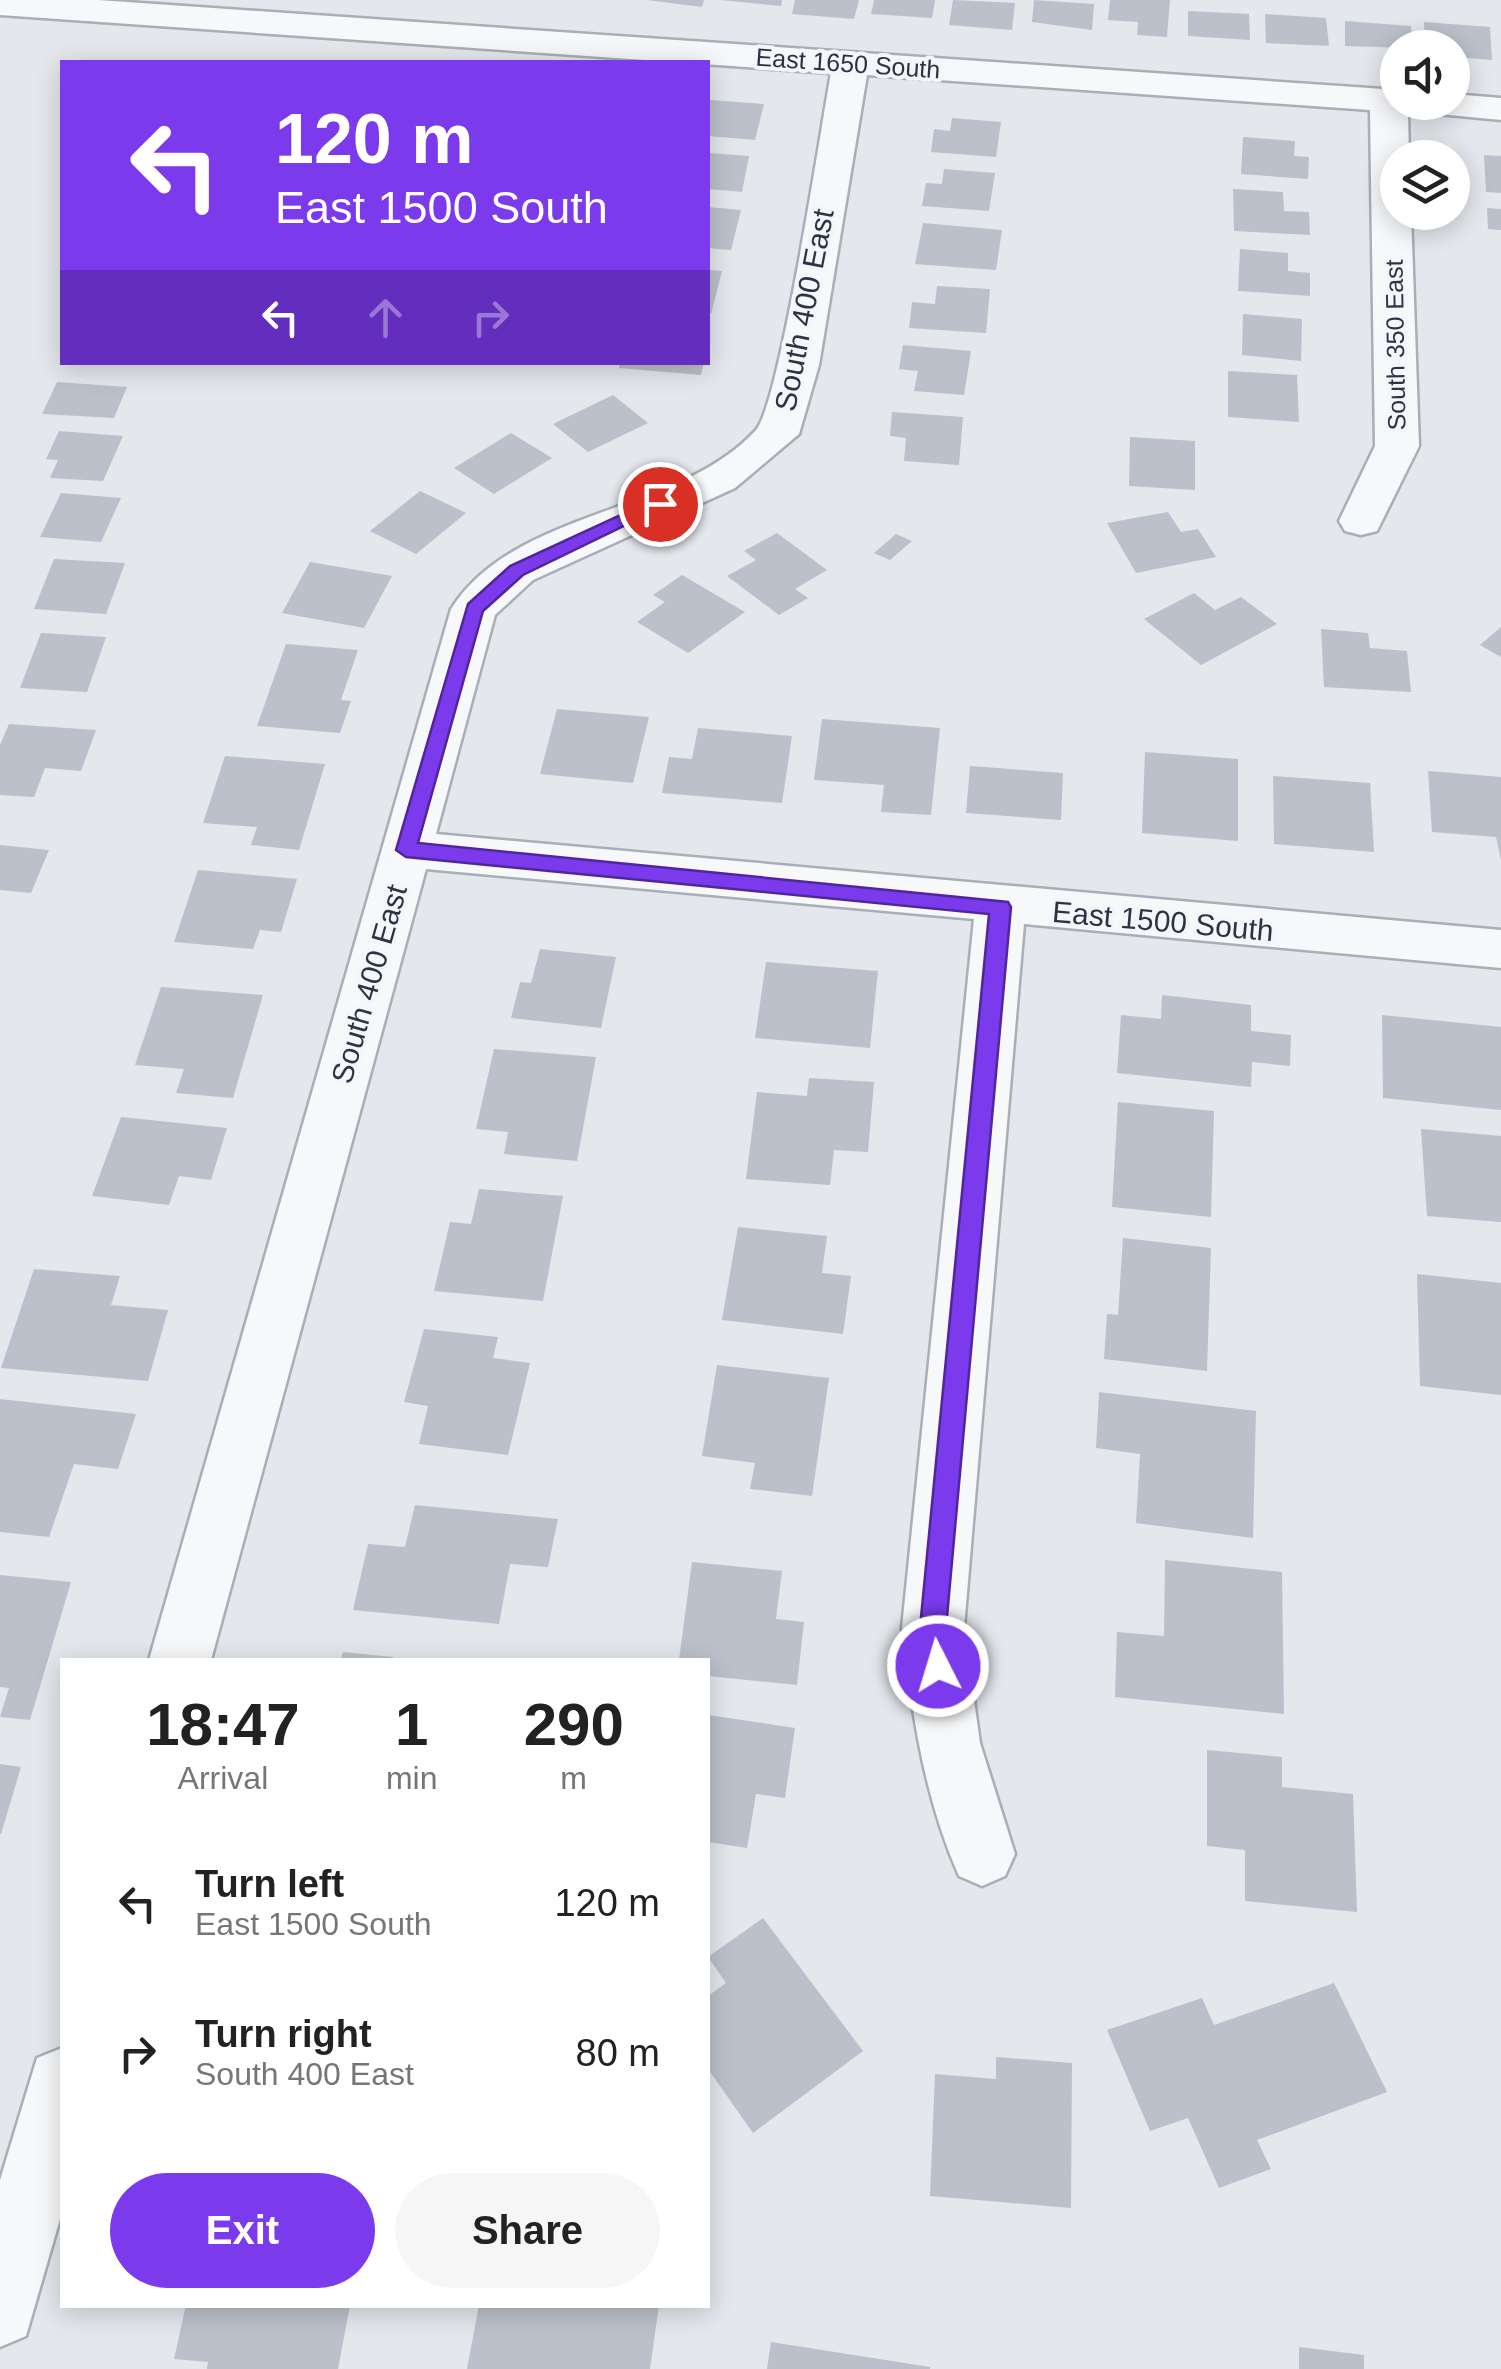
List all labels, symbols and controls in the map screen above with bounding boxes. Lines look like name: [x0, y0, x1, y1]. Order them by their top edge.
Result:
map controls: [1380, 30, 1470, 230]
button: sound: [1380, 30, 1470, 120]
street label: East 1650 South: [755, 43, 941, 83]
icon: left: [110, 100, 240, 230]
text: 120 m: [275, 100, 473, 178]
button: layers: [1380, 140, 1470, 230]
text: East 1500 South: [275, 182, 608, 233]
street label: South 400 East: [768, 206, 840, 414]
street label: South 350 East: [1380, 259, 1410, 431]
icon: left: [253, 290, 308, 345]
icon: ahead: [358, 290, 413, 345]
icon: right: [463, 290, 518, 345]
pin: [618, 462, 703, 547]
icon: arrive: [633, 477, 688, 532]
street label: South 400 East: [325, 880, 413, 1087]
street label: East 1500 South: [1051, 895, 1275, 947]
position arrow: [886, 1614, 990, 1718]
text: 18:47: [146, 1691, 300, 1758]
text: 1: [395, 1691, 428, 1758]
text: 290: [524, 1691, 624, 1758]
text: Arrival: [178, 1760, 268, 1796]
text: min: [386, 1760, 437, 1796]
text: m: [560, 1760, 587, 1796]
text: Turn left: [195, 1863, 344, 1905]
icon: left: [110, 1876, 165, 1931]
text: 120 m: [554, 1882, 660, 1924]
text: East 1500 South: [195, 1906, 432, 1942]
text: Turn right: [195, 2013, 372, 2055]
icon: right: [110, 2026, 165, 2081]
text: 80 m: [576, 2032, 660, 2074]
text: South 400 East: [195, 2056, 414, 2092]
button: Exit: [110, 2173, 375, 2288]
button: Share: [395, 2173, 660, 2288]

